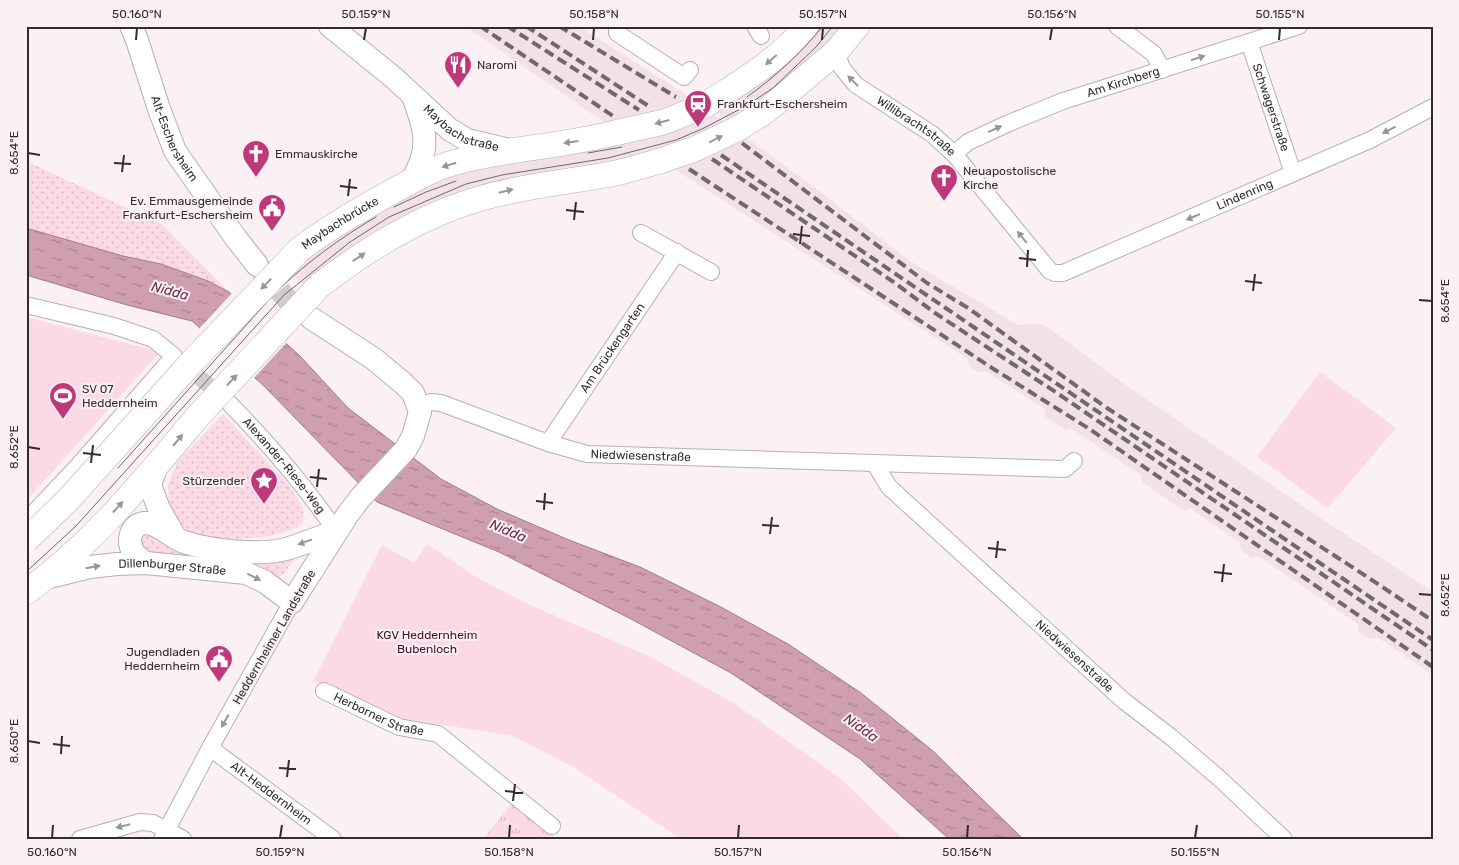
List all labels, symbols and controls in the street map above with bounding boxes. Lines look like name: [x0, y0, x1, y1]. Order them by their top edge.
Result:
text: 50.160°N: [112, 7, 162, 21]
text: 50.159°N: [341, 7, 391, 21]
text: 50.158°N: [569, 7, 619, 21]
text: 50.157°N: [799, 7, 847, 21]
text: 50.156°N: [1027, 7, 1077, 21]
text: 50.155°N: [1255, 7, 1305, 21]
restaurant icon: Naromi: [443, 50, 473, 89]
one-way arrow: [764, 54, 777, 65]
one-way arrow: [1191, 54, 1206, 62]
place label: Naromi: [477, 58, 517, 72]
street label: Schwagerstraße: [1250, 62, 1292, 153]
street label: Am Kirchberg: [1085, 64, 1161, 100]
one-way arrow: [848, 76, 860, 88]
station icon: Frankfurt-Eschersheim: [683, 89, 713, 128]
street label: Willibrachtstraße: [874, 93, 959, 159]
street label: Alt-Eschersheim: [148, 94, 201, 184]
place label: Frankfurt-Eschersheim: [717, 97, 847, 111]
street label: Maybachstraße: [420, 102, 500, 154]
one-way arrow: [655, 118, 670, 126]
one-way arrow: [988, 125, 1003, 133]
one-way arrow: [1382, 126, 1397, 134]
text: 8.654°E: [7, 131, 21, 175]
one-way arrow: [709, 135, 723, 143]
one-way arrow: [563, 138, 579, 146]
church icon: Emmauskirche: [241, 139, 271, 178]
place label: Emmauskirche: [275, 147, 358, 161]
one-way arrow: [441, 162, 456, 169]
church icon: Neuapostolische Kirche: [929, 163, 959, 202]
place label: Neuapostolische Kirche: [963, 164, 1057, 192]
street label: Lindenring: [1214, 176, 1275, 213]
one-way arrow: [499, 187, 514, 195]
public building icon: Ev. Emmausgemeinde Frankfurt-Eschersheim: [257, 193, 287, 232]
street label: Maybachbrücke: [299, 193, 381, 252]
place label: Ev. Emmausgemeinde Frankfurt-Eschersheim: [123, 194, 253, 222]
one-way arrow: [1186, 213, 1200, 221]
one-way arrow: [1017, 231, 1028, 244]
one-way arrow: [352, 252, 365, 262]
water label: Nidda: [149, 278, 191, 304]
one-way arrow: [260, 278, 272, 290]
text: 8.654°E: [1438, 279, 1452, 323]
street label: Am Brückengarten: [577, 300, 648, 395]
one-way arrow: [226, 374, 238, 386]
sports icon: SV 07 Heddernheim: [48, 381, 78, 420]
place label: SV 07 Heddernheim: [82, 382, 158, 410]
street label: Alexander-Riese-Weg: [240, 415, 328, 516]
text: 8.652°E: [7, 425, 21, 469]
one-way arrow: [172, 434, 183, 446]
street label: Niedwiesenstraße: [591, 447, 691, 464]
place icon: Stürzender: [249, 466, 279, 505]
place label: Stürzender: [183, 474, 245, 488]
one-way arrow: [112, 502, 124, 514]
water label: Nidda: [487, 516, 529, 546]
one-way arrow: [297, 538, 312, 546]
street label: Dillenburger Straße: [118, 556, 227, 578]
one-way arrow: [85, 563, 101, 571]
street label: Heddernheimer Landstraße: [230, 567, 318, 707]
one-way arrow: [247, 573, 261, 581]
text: 8.652°E: [1438, 573, 1452, 617]
street label: Niedwiesenstraße: [1033, 617, 1117, 695]
park label: KGV Heddernheim Bubenloch: [377, 628, 477, 656]
public building icon: Jugendladen Heddernheim: [204, 644, 234, 683]
place label: Jugendladen Heddernheim: [124, 645, 200, 673]
street label: Herborner Straße: [331, 690, 425, 738]
water label: Nidda: [841, 710, 881, 746]
one-way arrow: [221, 713, 229, 728]
text: 8.650°E: [7, 719, 21, 763]
street label: Alt-Heddernheim: [228, 759, 314, 828]
one-way arrow: [116, 822, 131, 830]
text: 50.160°N: [27, 845, 77, 859]
text: 50.159°N: [255, 845, 305, 859]
text: 50.158°N: [484, 845, 534, 859]
text: 50.157°N: [714, 845, 762, 859]
text: 50.156°N: [942, 845, 992, 859]
text: 50.155°N: [1170, 845, 1220, 859]

